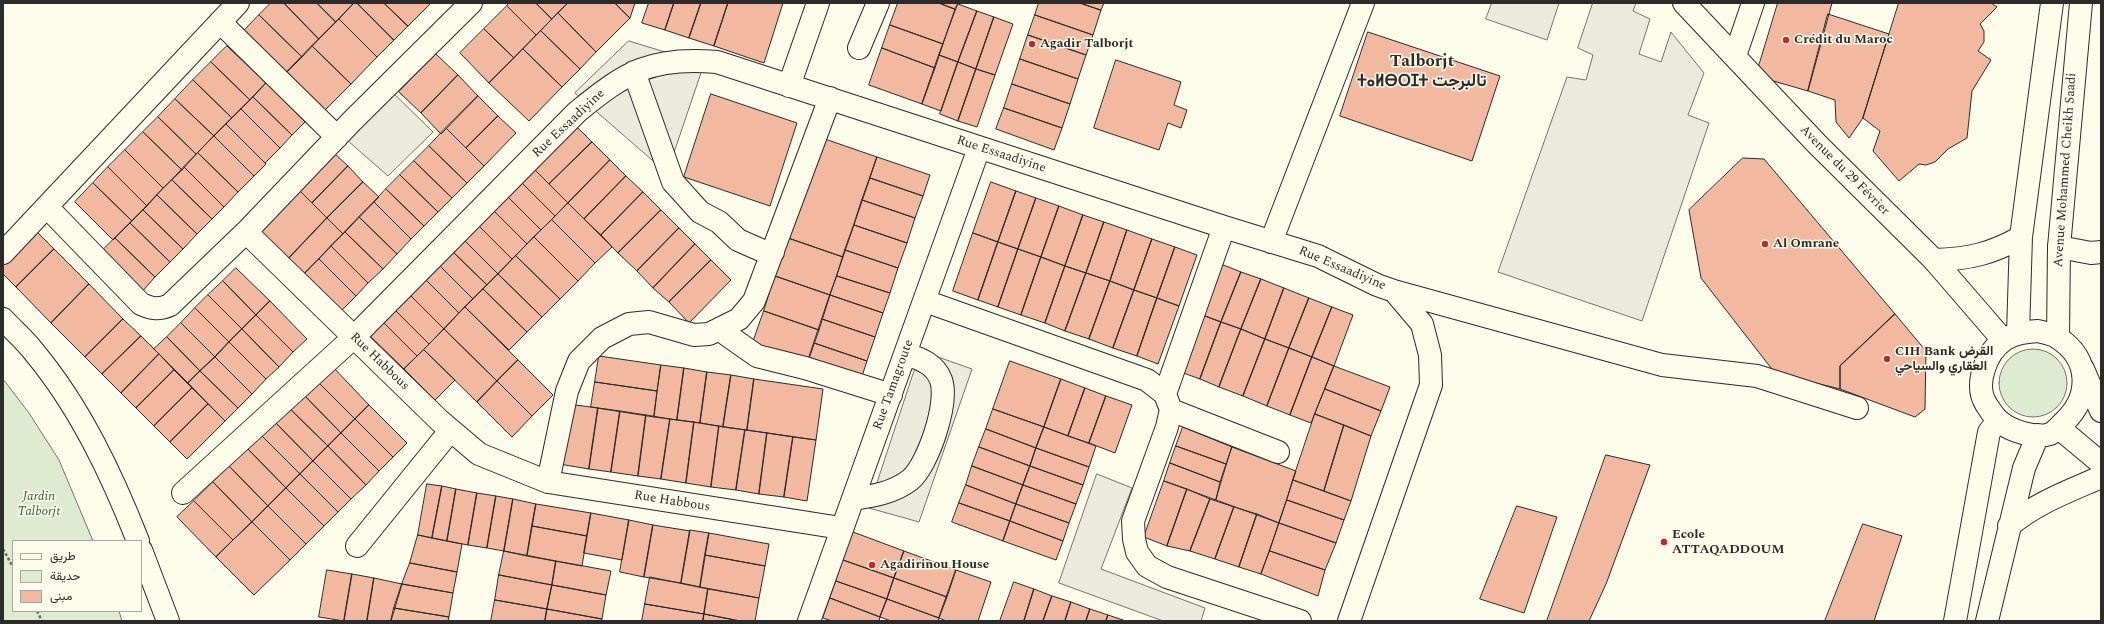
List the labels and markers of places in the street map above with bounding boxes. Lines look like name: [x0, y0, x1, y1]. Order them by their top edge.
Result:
place label: Crédit du Maroc: [1794, 32, 1893, 48]
marker: Crédit du Maroc: [1781, 35, 1791, 45]
place label: Agadir Talborjt: [1040, 36, 1134, 52]
marker: Agadir Talborjt: [1027, 39, 1037, 49]
place label: Al Omrane: [1773, 236, 1839, 252]
marker: Al Omrane: [1760, 239, 1770, 249]
place label: CIH Bank القرض العقاري والسياحي: [1895, 344, 1993, 375]
marker: CIH Bank القرض العقاري والسياحي: [1882, 354, 1892, 364]
place label: Ecole ATTAQADDOUM: [1672, 527, 1784, 558]
marker: Ecole ATTAQADDOUM: [1659, 537, 1669, 547]
place label: Agadirinou House: [880, 557, 989, 573]
marker: Agadirinou House: [867, 560, 877, 570]

